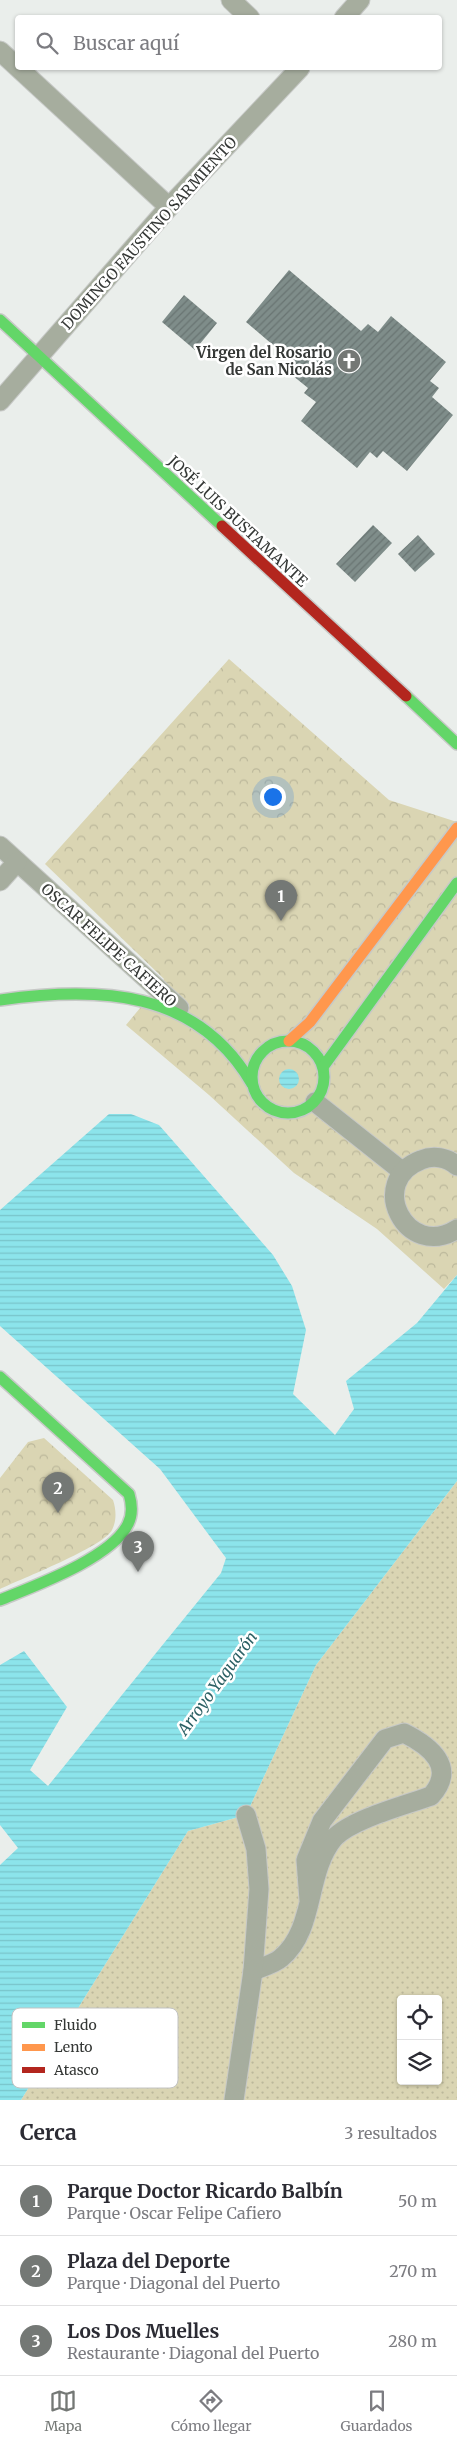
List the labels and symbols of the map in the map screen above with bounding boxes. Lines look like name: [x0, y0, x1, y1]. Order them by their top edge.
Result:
street label: DOMINGO FAUSTINO SARMIENTO: [57, 132, 241, 333]
place label: Virgen del Rosario de San Nicolás: [195, 343, 332, 379]
church icon: Virgen del Rosario de San Nicolás: [336, 348, 362, 374]
street label: JOSÉ LUIS BUSTAMANTE: [164, 450, 313, 591]
your location: [260, 784, 286, 810]
street label: OSCAR FELIPE CAFIERO: [37, 879, 181, 1011]
pin: 1: [265, 880, 297, 921]
pin: 2: [42, 1472, 74, 1513]
pin: 3: [122, 1531, 154, 1572]
water label: Arroyo Yaguarón: [172, 1627, 261, 1740]
legend: [12, 2008, 178, 2088]
text: Fluido: [54, 2016, 97, 2034]
text: Lento: [54, 2038, 93, 2056]
text: Atasco: [53, 2061, 99, 2079]

